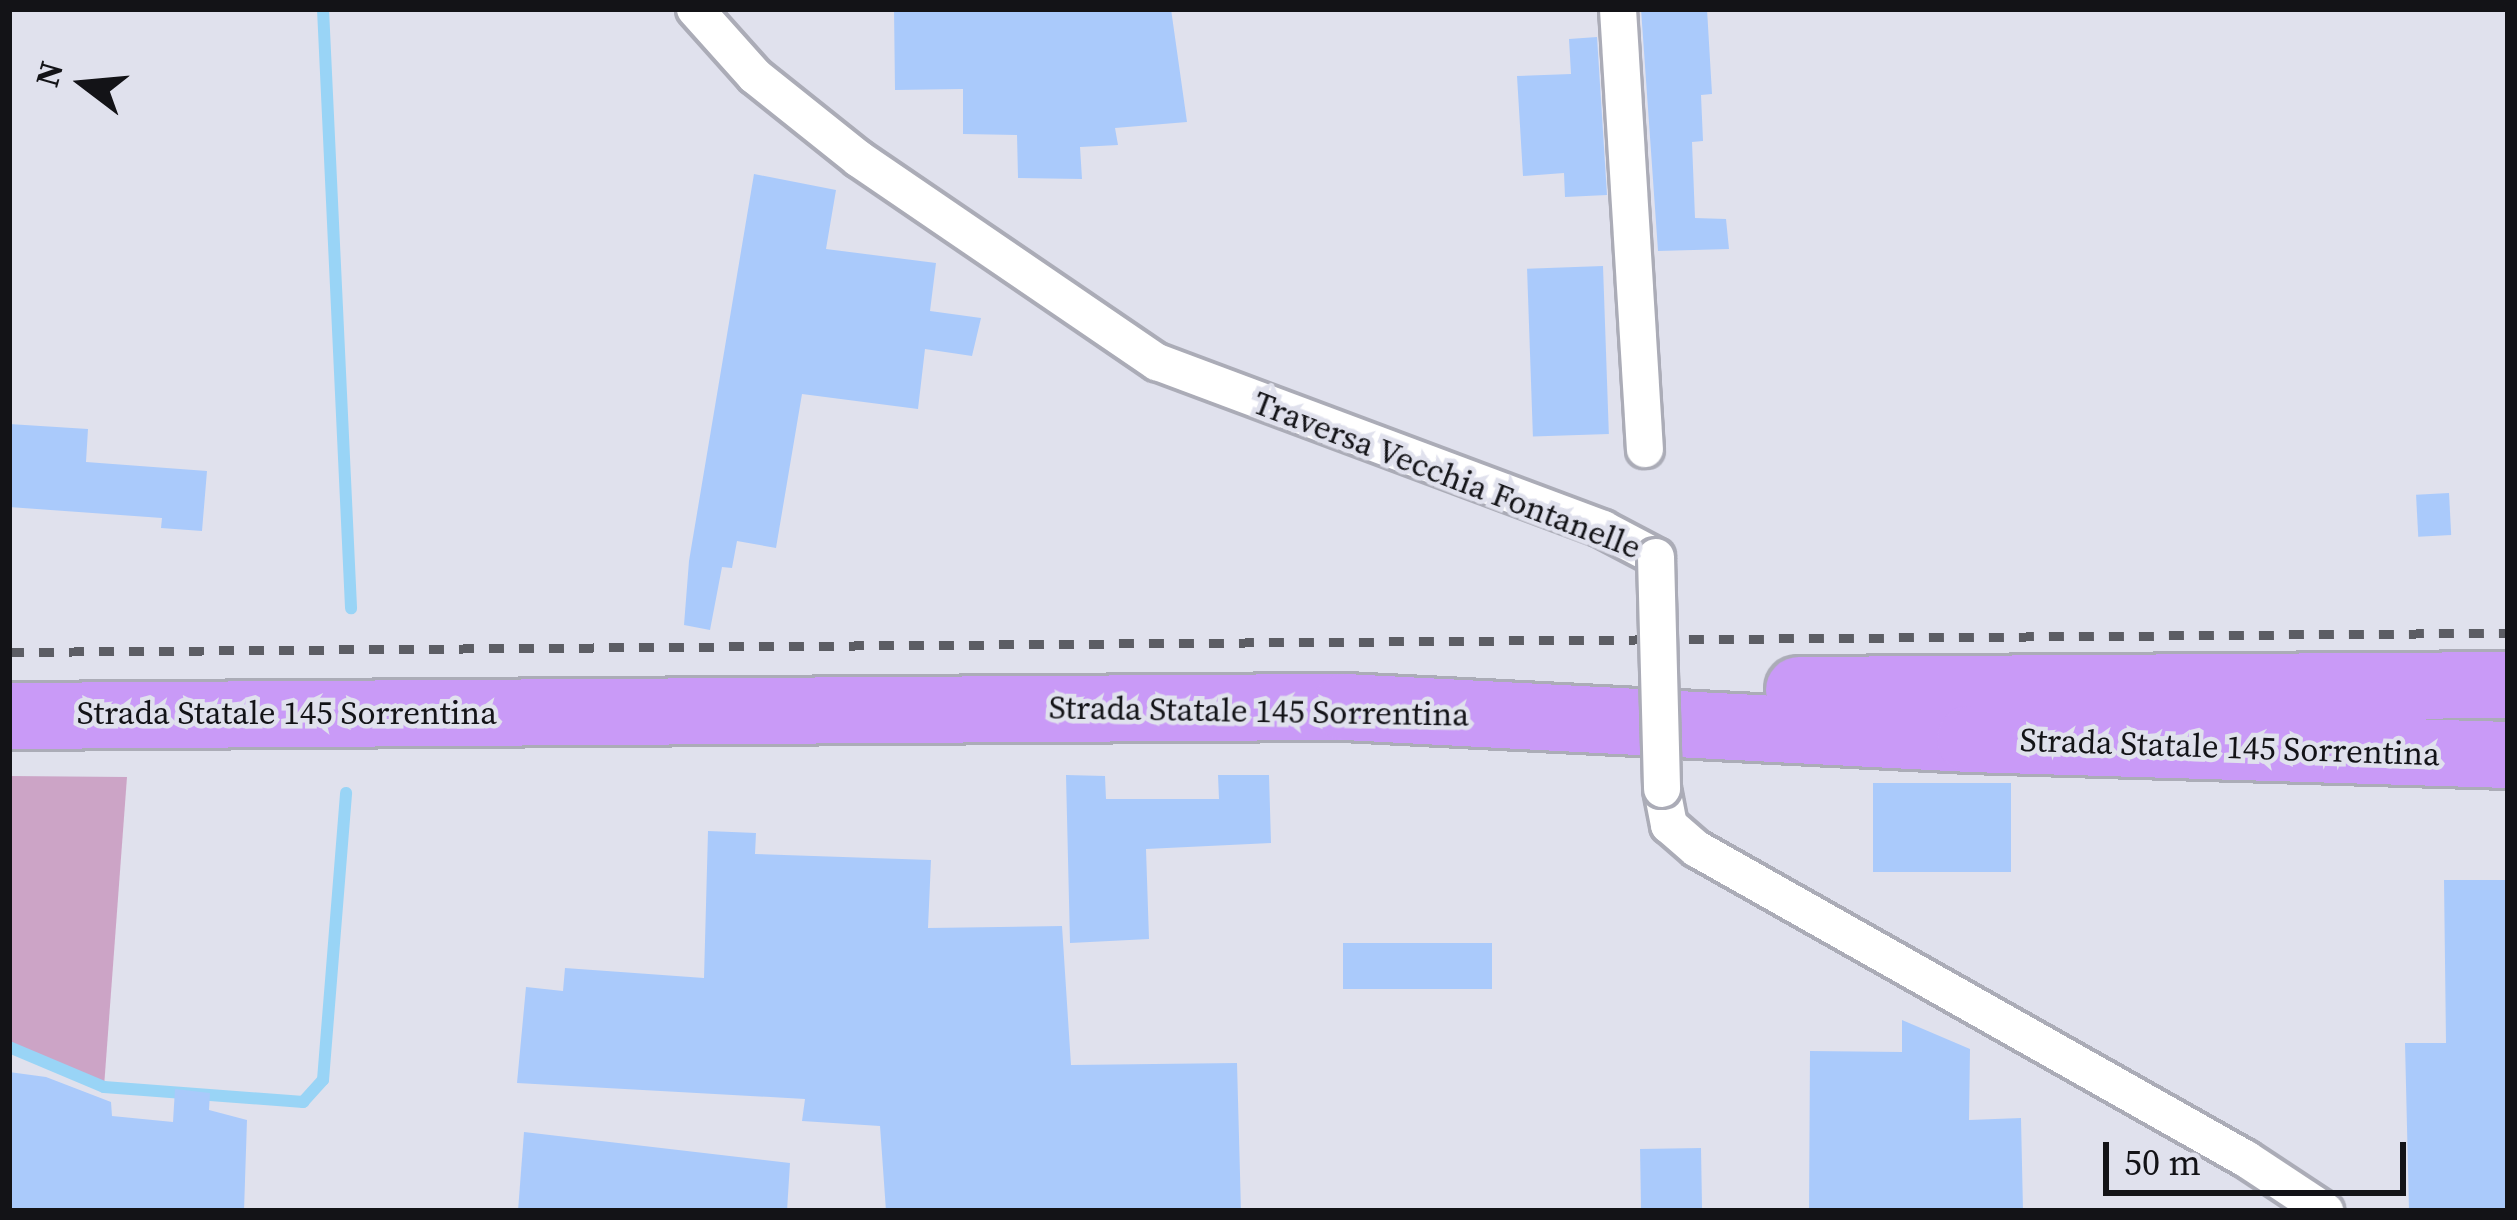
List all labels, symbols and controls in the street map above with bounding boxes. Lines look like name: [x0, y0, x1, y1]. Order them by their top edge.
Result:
north arrow: [24, 24, 144, 144]
text: N: [24, 56, 74, 92]
street label: Traversa Vecchia Fontanelle: [1247, 383, 1647, 567]
street label: Strada Statale 145 Sorrentina: [1049, 688, 1469, 734]
street label: Strada Statale 145 Sorrentina: [77, 693, 497, 733]
street label: Strada Statale 145 Sorrentina: [2019, 720, 2441, 774]
scale bar: [2109, 1118, 2412, 1192]
text: 50 m: [2124, 1138, 2201, 1187]

